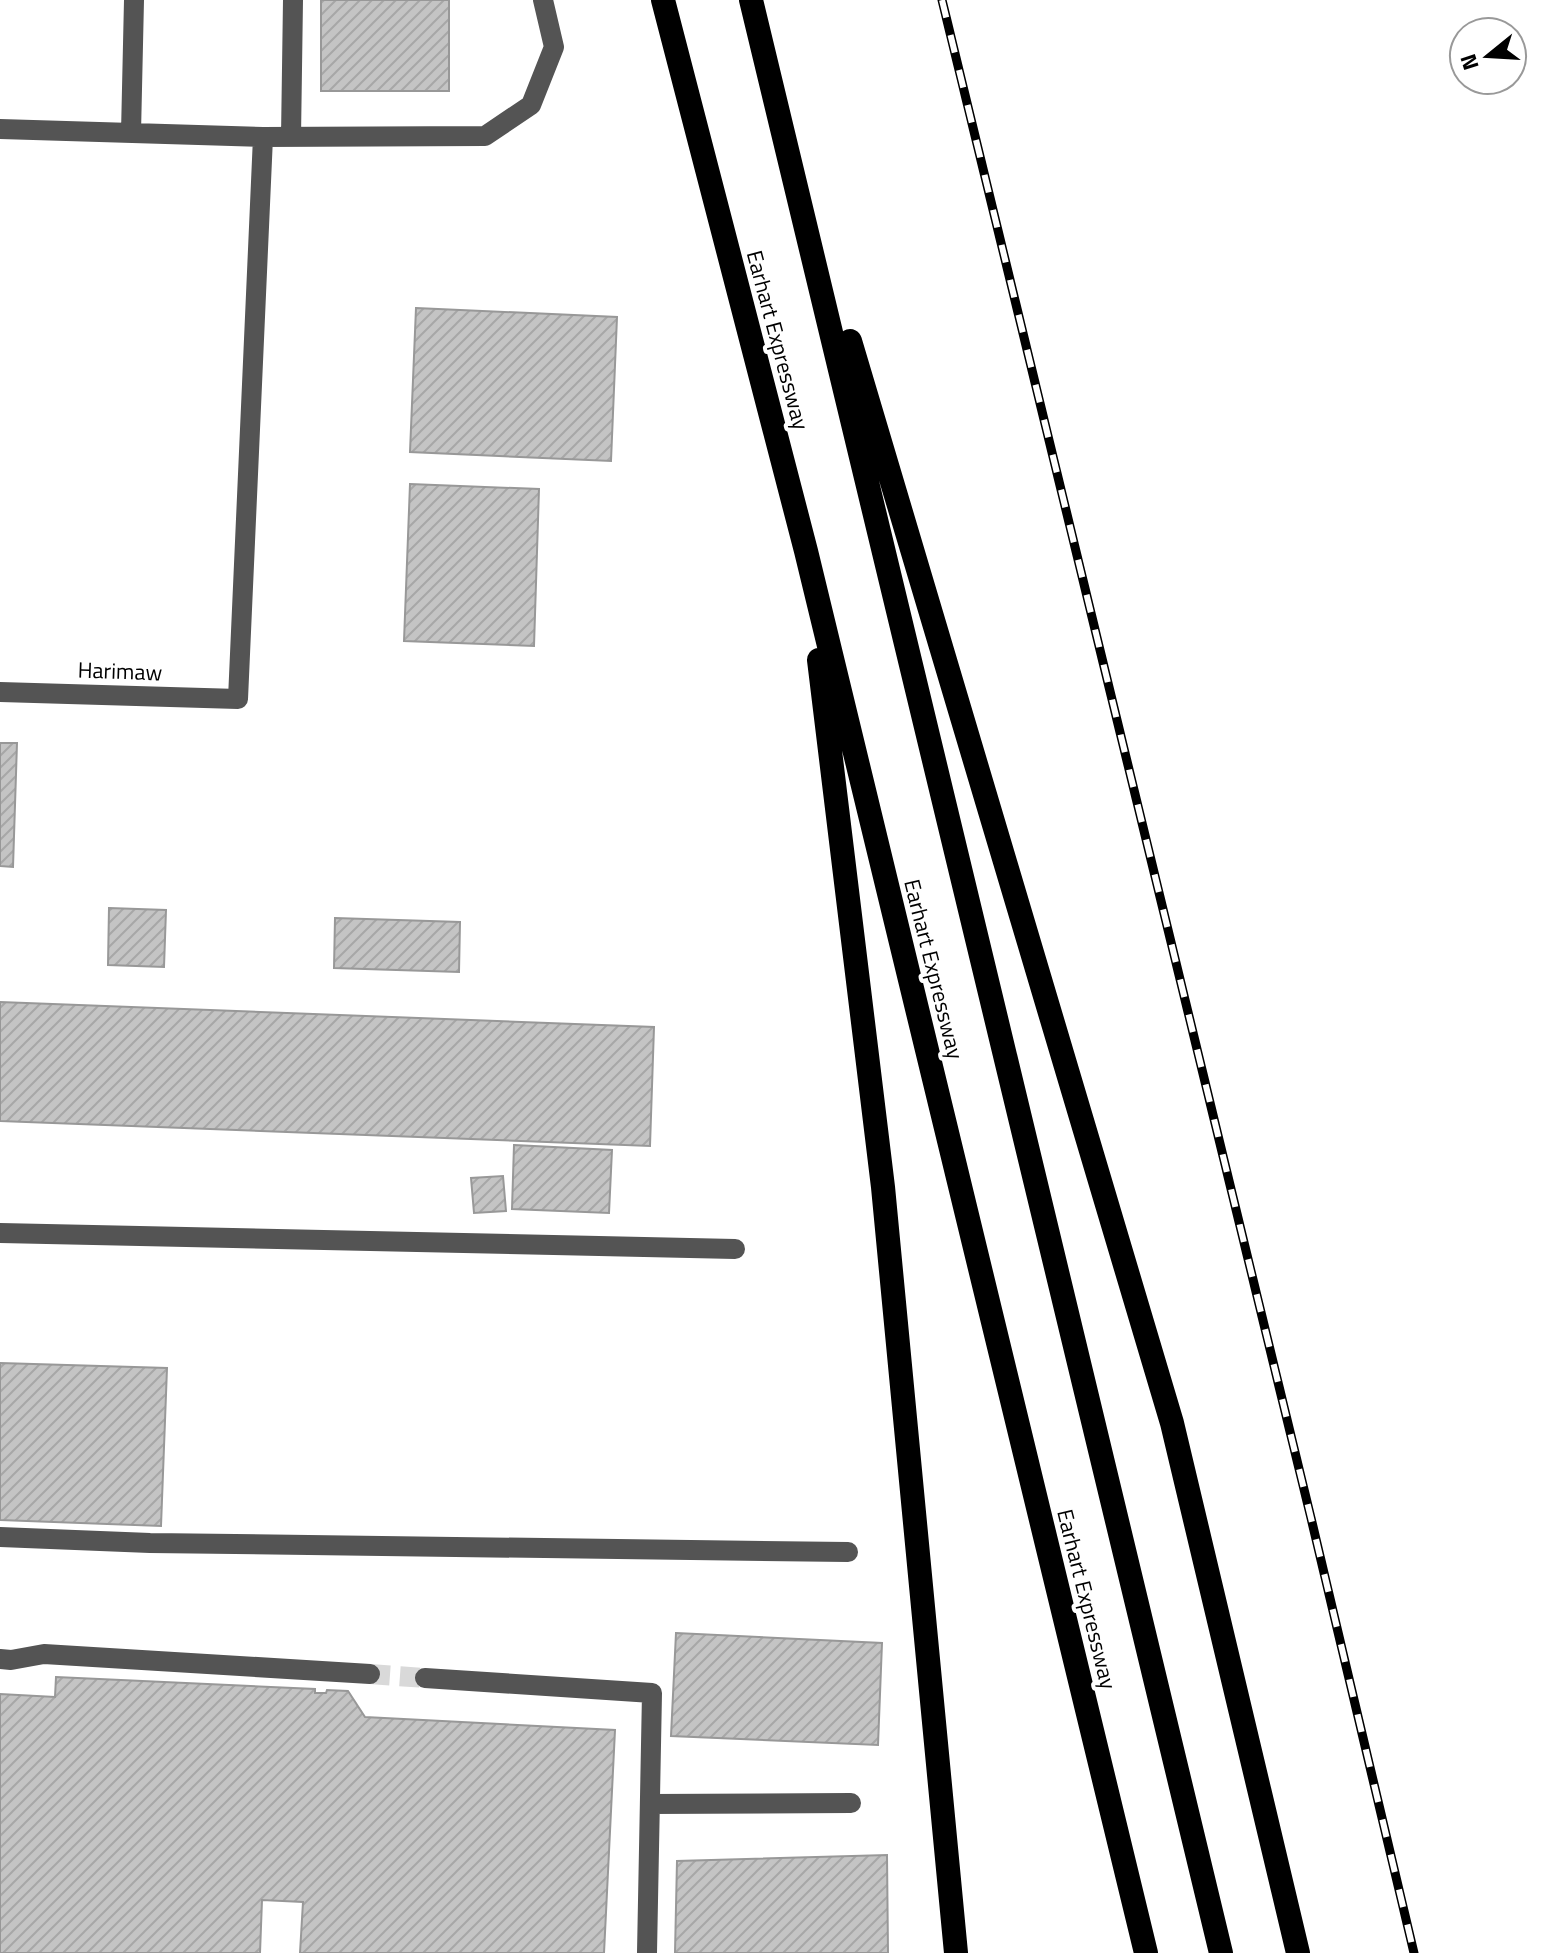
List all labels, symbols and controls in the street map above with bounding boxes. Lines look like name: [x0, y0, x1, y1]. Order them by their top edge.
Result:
north arrow: [1448, 16, 1528, 96]
text: N: [1450, 50, 1488, 75]
street label: Earhart Expressway: [738, 246, 818, 434]
street label: Harimaw: [77, 653, 163, 689]
street label: Earhart Expressway: [895, 875, 973, 1063]
street label: Earhart Expressway: [1048, 1505, 1126, 1693]

